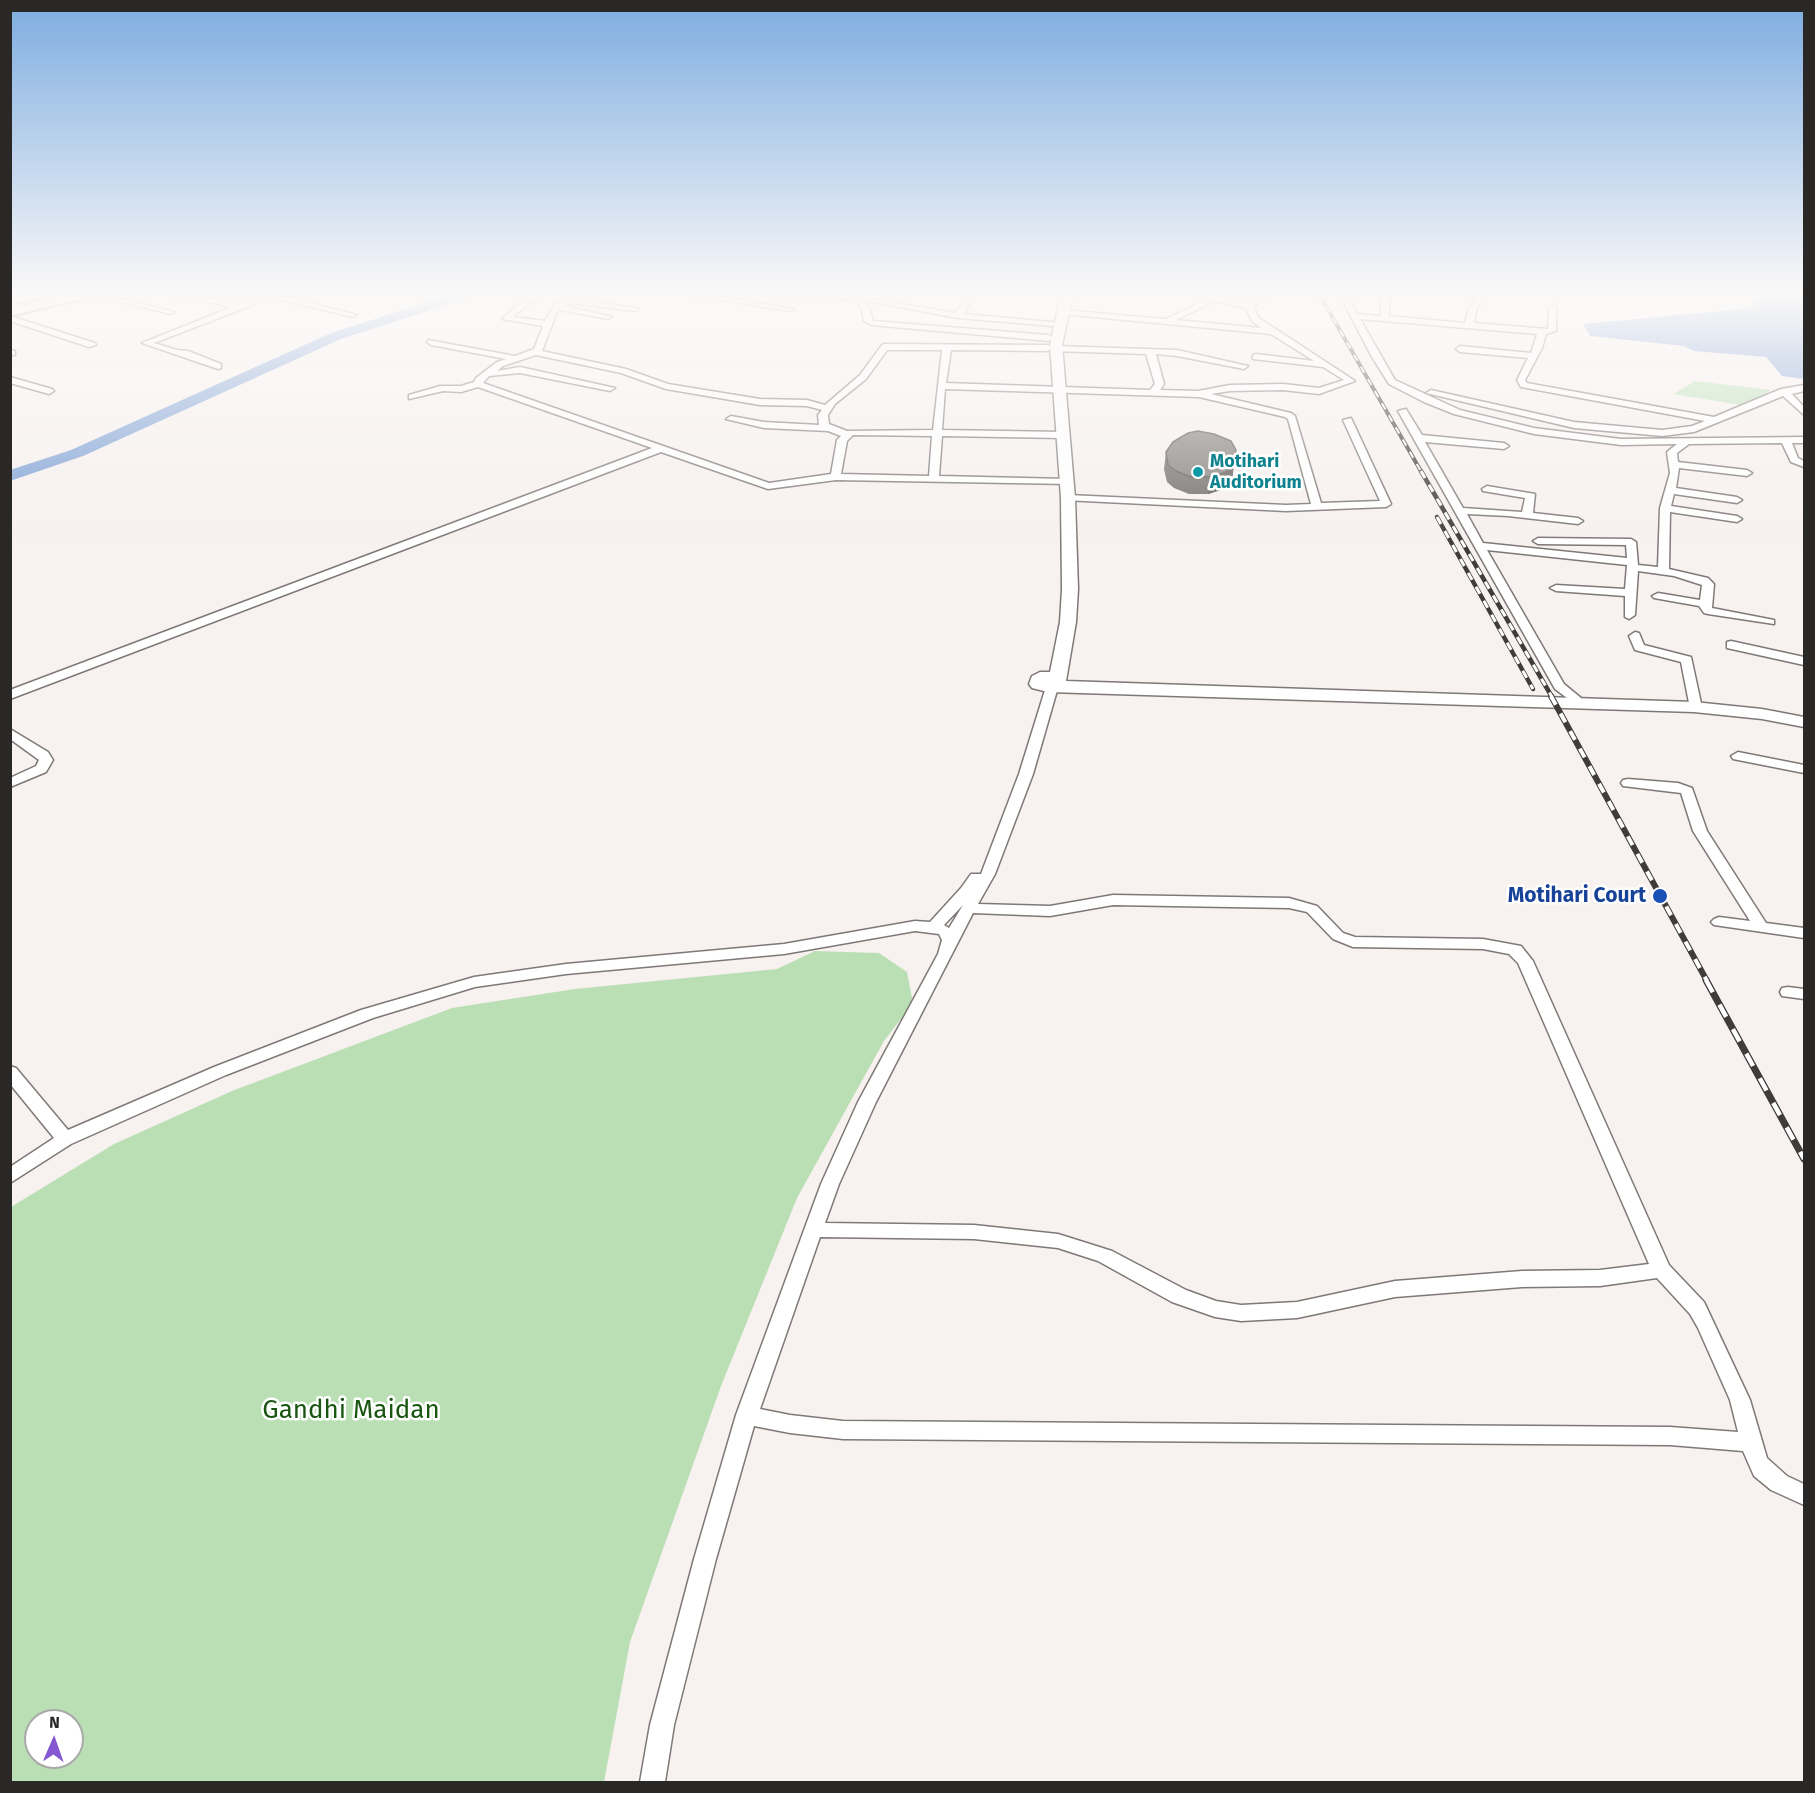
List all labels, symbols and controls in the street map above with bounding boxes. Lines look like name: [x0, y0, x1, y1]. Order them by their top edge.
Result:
place label: Motihari Auditorium: [1210, 451, 1302, 494]
marker: Motihari Auditorium: [1191, 465, 1205, 479]
place label: Motihari Court: [1508, 883, 1646, 909]
marker: Motihari Court: [1651, 887, 1669, 905]
park label: Gandhi Maidan: [262, 1395, 440, 1427]
north arrow: [24, 1709, 84, 1769]
text: N: [49, 1713, 60, 1732]

